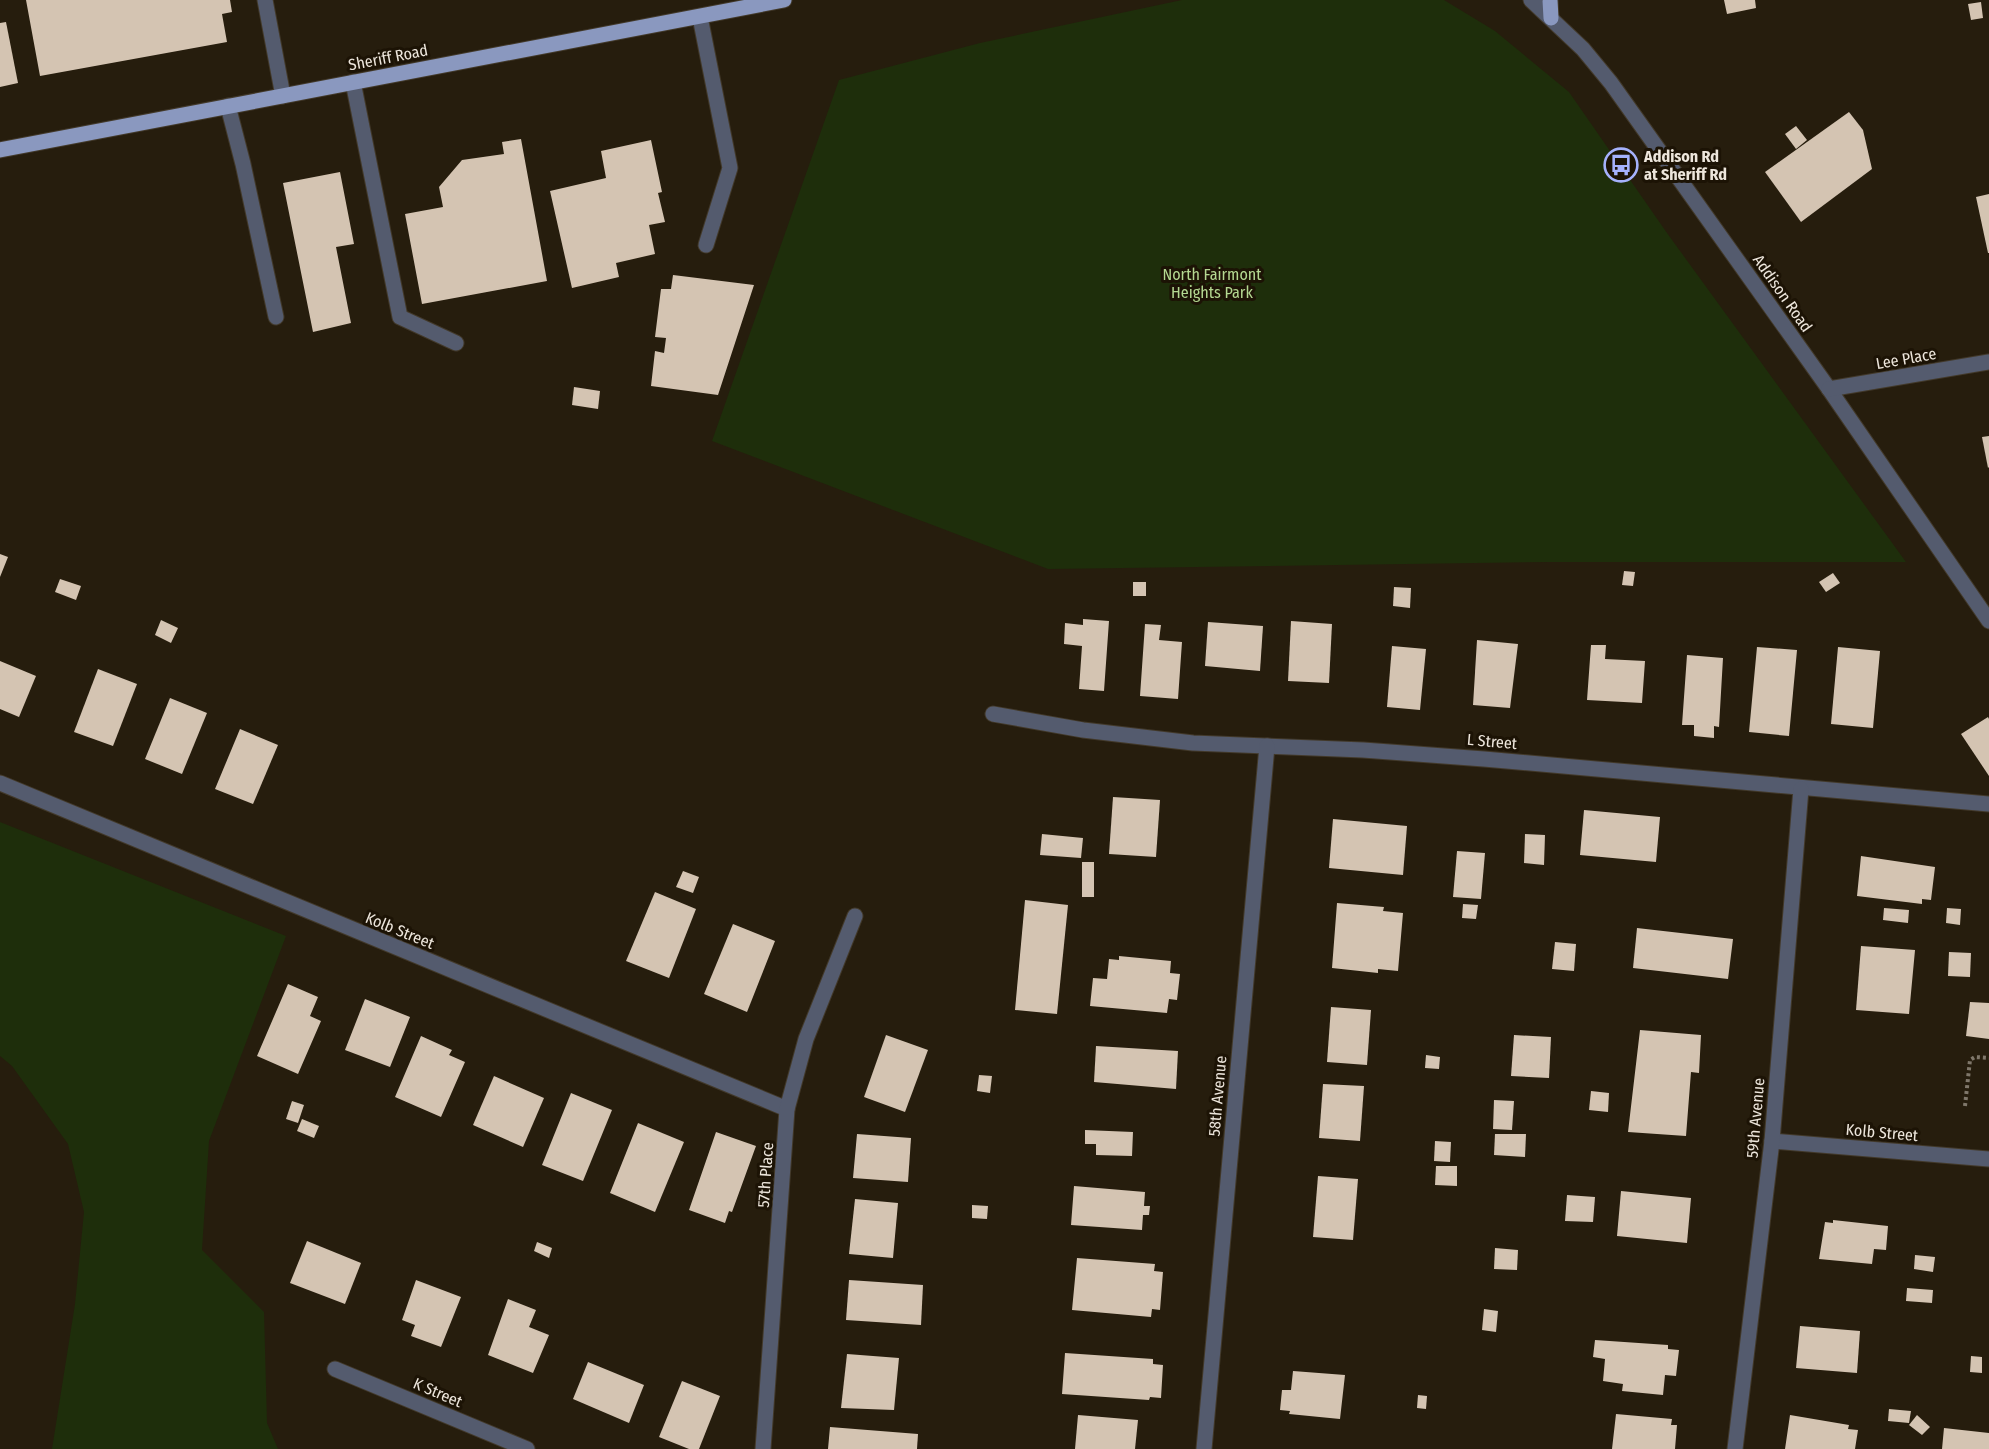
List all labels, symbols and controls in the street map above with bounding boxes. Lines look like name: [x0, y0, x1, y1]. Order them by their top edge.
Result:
street label: Sheriff Road: [347, 40, 429, 75]
bus stop icon: Addison Rd at Sheriff Rd: [1603, 147, 1639, 183]
place label: Addison Rd at Sheriff Rd: [1643, 147, 1727, 184]
street label: Addison Road: [1749, 251, 1816, 336]
park label: North Fairmont Heights Park: [1162, 265, 1262, 302]
street label: Lee Place: [1874, 344, 1938, 373]
street label: L Street: [1466, 730, 1519, 753]
street label: Kolb Street: [363, 908, 438, 953]
street label: 58th Avenue: [1205, 1055, 1230, 1137]
street label: 59th Avenue: [1743, 1077, 1768, 1159]
street label: Kolb Street: [1845, 1120, 1920, 1145]
street label: 57th Place: [754, 1142, 777, 1208]
street label: K Street: [410, 1374, 466, 1412]

